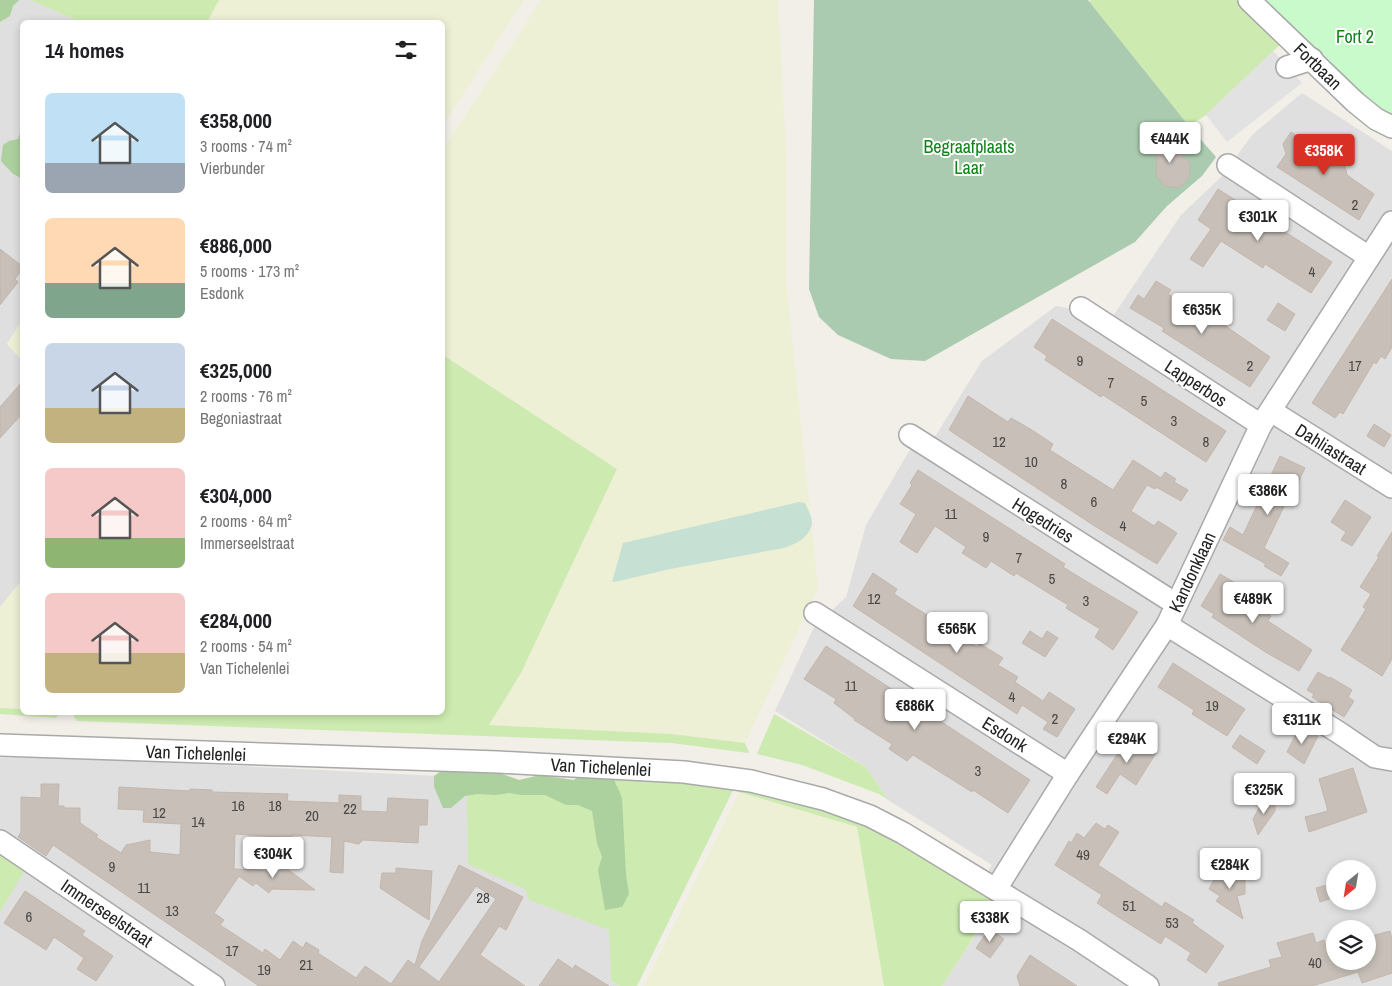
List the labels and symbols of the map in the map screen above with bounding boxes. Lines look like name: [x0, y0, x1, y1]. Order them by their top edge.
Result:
park label: Fort 2: [1336, 24, 1374, 49]
street label: Fortbaan: [1288, 37, 1348, 95]
pin: €444K: [1135, 121, 1205, 164]
park label: Begraafplaats Laar: [923, 134, 1015, 180]
pin: €358K: [1289, 134, 1359, 176]
house number: 2: [1352, 194, 1359, 215]
pin: €301K: [1223, 200, 1293, 242]
house number: 4: [1309, 261, 1316, 282]
pin: €635K: [1167, 292, 1237, 335]
house number: 9: [1077, 350, 1084, 371]
street label: Lapperbos: [1160, 354, 1232, 412]
house number: 2: [1247, 355, 1254, 376]
house number: 17: [1348, 355, 1362, 376]
house number: 7: [1108, 372, 1115, 393]
house number: 5: [1141, 390, 1148, 411]
house number: 3: [1171, 410, 1178, 431]
street label: Dahliastraat: [1291, 417, 1371, 481]
house number: 12: [992, 431, 1006, 452]
house number: 8: [1203, 431, 1210, 452]
house number: 10: [1024, 451, 1038, 472]
house number: 8: [1061, 473, 1068, 494]
pin: €386K: [1233, 474, 1303, 516]
street label: Hogedries: [1008, 491, 1078, 549]
house number: 6: [1091, 491, 1098, 512]
house number: 11: [945, 503, 958, 524]
house number: 4: [1120, 515, 1127, 536]
house number: 9: [983, 526, 990, 547]
street label: Kandonklaan: [1162, 528, 1222, 616]
house number: 7: [1016, 547, 1023, 568]
house number: 5: [1049, 568, 1056, 589]
pin: €489K: [1218, 582, 1288, 624]
house number: 12: [867, 588, 881, 609]
house number: 3: [1083, 590, 1090, 611]
pin: €565K: [922, 612, 992, 654]
house number: 11: [845, 675, 858, 696]
house number: 4: [1009, 686, 1016, 707]
pin: €886K: [880, 688, 950, 731]
house number: 19: [1205, 695, 1219, 716]
pin: €311K: [1267, 702, 1337, 745]
house number: 2: [1052, 708, 1059, 729]
street label: Esdonk: [977, 710, 1033, 758]
pin: €294K: [1092, 722, 1162, 764]
street label: Van Tichelenlei: [145, 739, 247, 767]
street label: Van Tichelenlei: [550, 752, 652, 782]
house number: 3: [975, 760, 982, 781]
pin: €325K: [1229, 772, 1299, 815]
house number: 16: [231, 795, 245, 816]
house number: 18: [268, 795, 282, 816]
house number: 22: [343, 798, 357, 819]
house number: 12: [152, 802, 166, 823]
house number: 20: [305, 805, 319, 826]
house number: 14: [191, 811, 205, 832]
pin: €304K: [238, 836, 308, 879]
house number: 49: [1076, 844, 1090, 865]
pin: €284K: [1195, 848, 1265, 890]
house number: 9: [109, 856, 116, 877]
north arrow: [1326, 860, 1376, 910]
street label: Immerseelstraat: [56, 873, 158, 953]
house number: 11: [138, 877, 151, 898]
house number: 28: [476, 887, 490, 908]
house number: 51: [1122, 895, 1136, 916]
house number: 13: [165, 900, 179, 921]
pin: €338K: [955, 900, 1025, 943]
house number: 6: [26, 906, 33, 927]
house number: 53: [1165, 912, 1179, 933]
house number: 17: [225, 940, 239, 961]
house number: 40: [1308, 952, 1322, 973]
house number: 21: [299, 954, 313, 975]
house number: 19: [257, 959, 271, 980]

